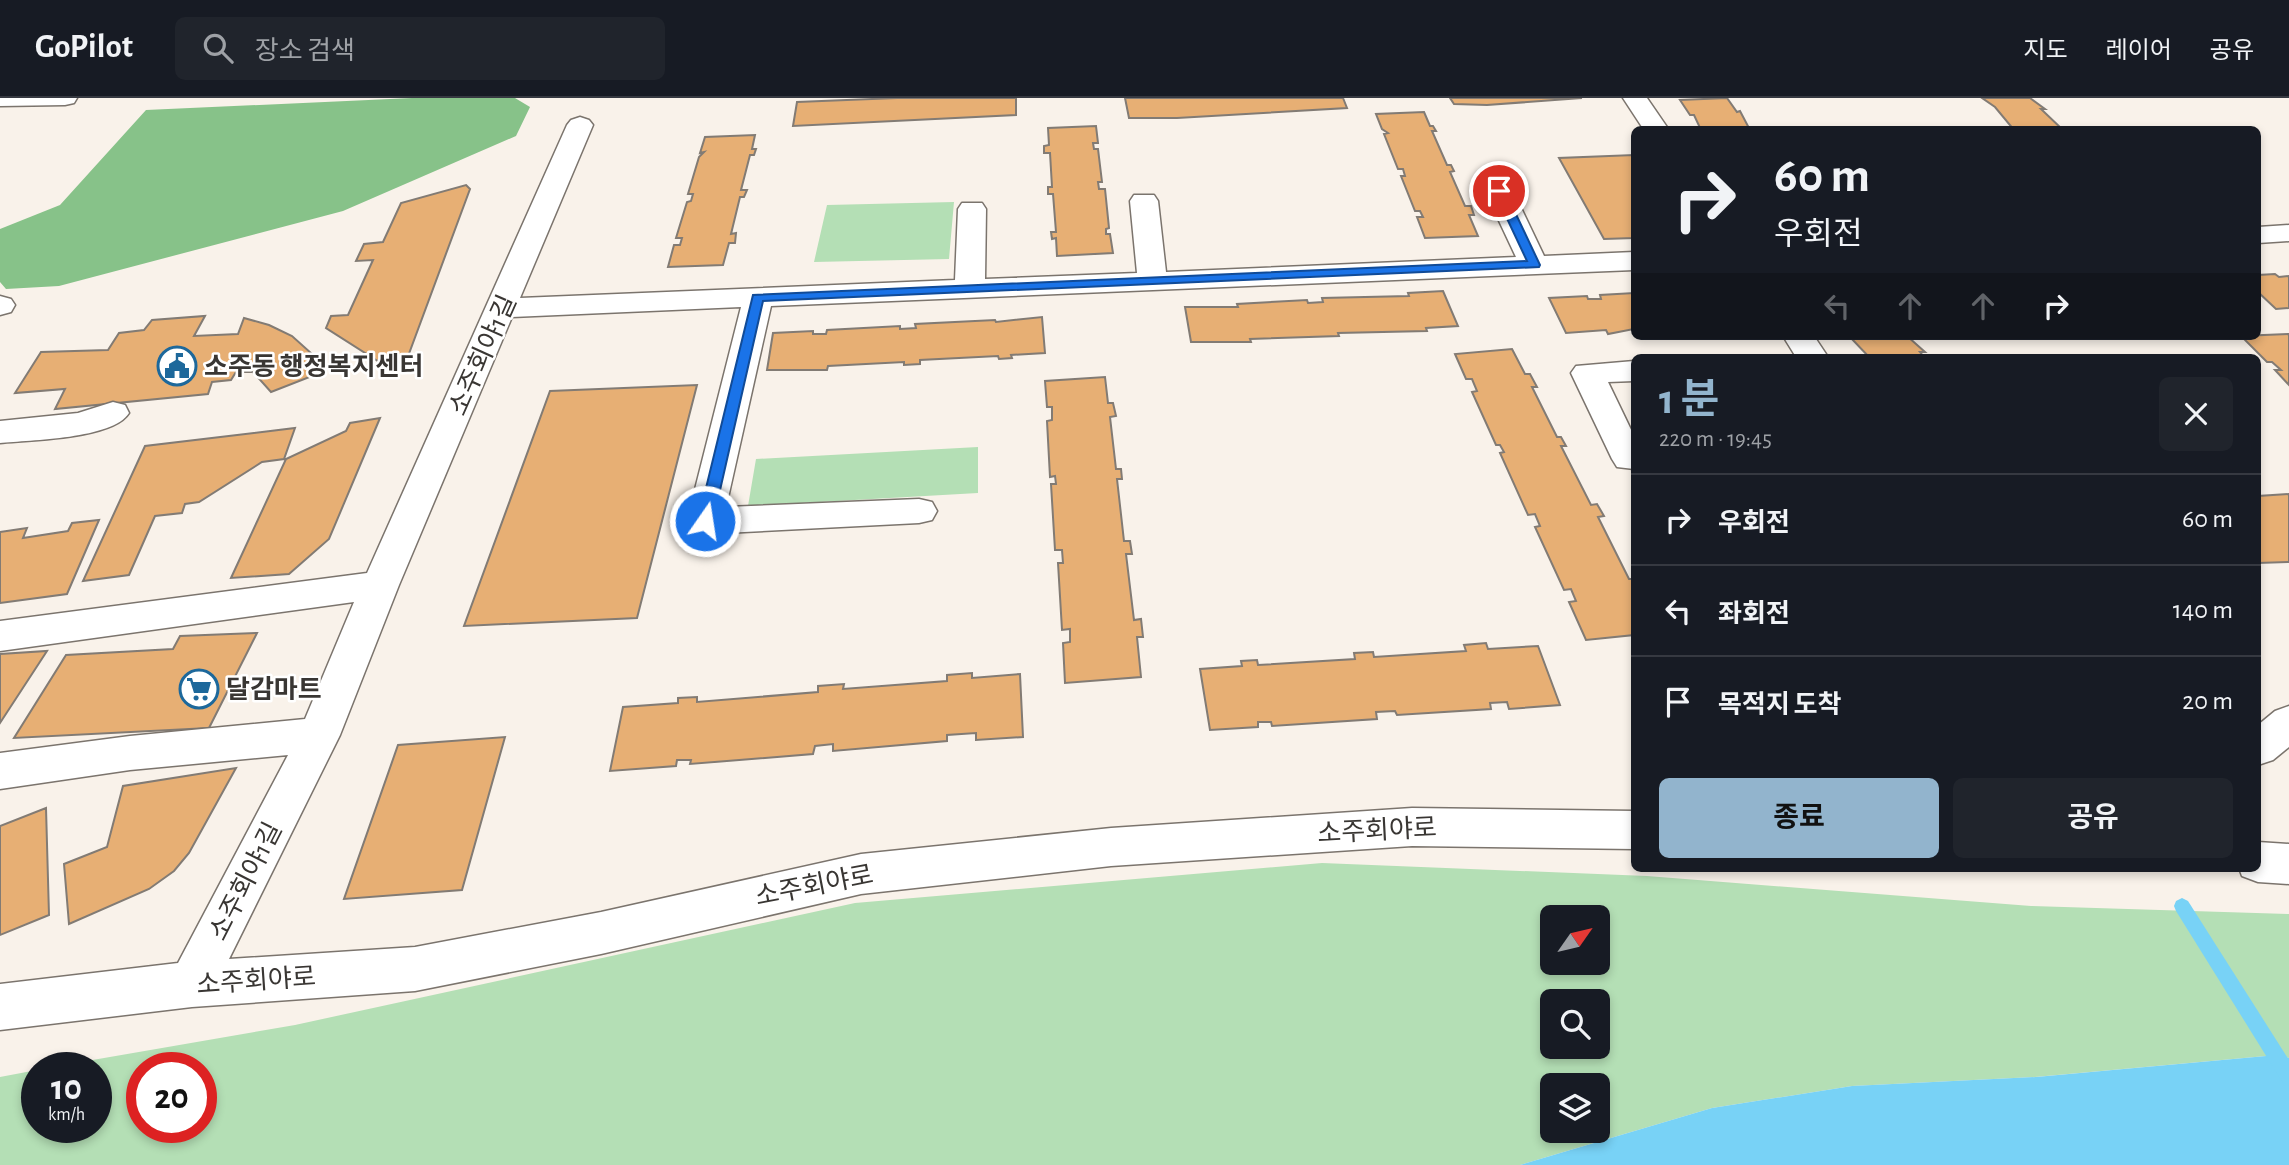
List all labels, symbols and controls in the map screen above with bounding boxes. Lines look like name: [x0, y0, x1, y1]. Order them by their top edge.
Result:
search box: [175, 17, 665, 80]
icon: search: [199, 29, 237, 67]
text: GoPilot: [35, 31, 133, 64]
text: 장소 검색: [255, 38, 355, 64]
text: 지도: [2023, 39, 2068, 63]
text: 레이어: [2106, 39, 2172, 63]
text: 공유: [2210, 39, 2254, 63]
text: 60 m: [1774, 152, 1870, 201]
icon: right: [1659, 154, 1750, 245]
pin: [1469, 161, 1529, 221]
icon: arrive: [1480, 172, 1518, 210]
text: 우회전: [1774, 218, 1862, 250]
icon: left: [1818, 287, 1856, 325]
icon: ahead: [1891, 287, 1929, 325]
icon: ahead: [1964, 287, 2002, 325]
icon: right: [2037, 287, 2075, 325]
street label: 소주회야1길: [444, 291, 521, 419]
public building icon: 소주동 행정복지센터: [156, 345, 198, 387]
place label: 소주동 행정복지센터: [204, 352, 423, 380]
button: close: [2159, 377, 2233, 451]
text: 1 분: [1659, 379, 1719, 421]
text: 220 m · 19:45: [1659, 428, 1772, 451]
position arrow: [668, 484, 742, 558]
icon: right: [1659, 501, 1697, 539]
text: 60 m: [2182, 506, 2233, 532]
text: 우회전: [1718, 510, 1790, 536]
icon: left: [1659, 592, 1697, 630]
text: 140 m: [2173, 597, 2233, 623]
text: 좌회전: [1718, 601, 1790, 627]
supermarket icon: 달감마트: [178, 668, 220, 710]
place label: 달감마트: [226, 676, 322, 703]
icon: arrive: [1659, 683, 1697, 721]
text: 20 m: [2182, 688, 2233, 714]
text: 목적지 도착: [1718, 692, 1842, 718]
button: 종료: [1659, 778, 1939, 858]
button: 공유: [1953, 778, 2233, 858]
street label: 소주회야로: [1317, 814, 1437, 847]
street label: 소주회야1길: [204, 818, 287, 945]
street label: 소주회야로: [753, 861, 875, 910]
north arrow: [1540, 905, 1610, 975]
map controls: [1540, 905, 1610, 1143]
street label: 소주회야로: [195, 963, 317, 998]
button: search: [1540, 989, 1610, 1059]
speed limit sign: 20: [126, 1052, 217, 1143]
text: 10: [51, 1071, 82, 1106]
button: layers: [1540, 1073, 1610, 1143]
text: km/h: [48, 1106, 85, 1124]

